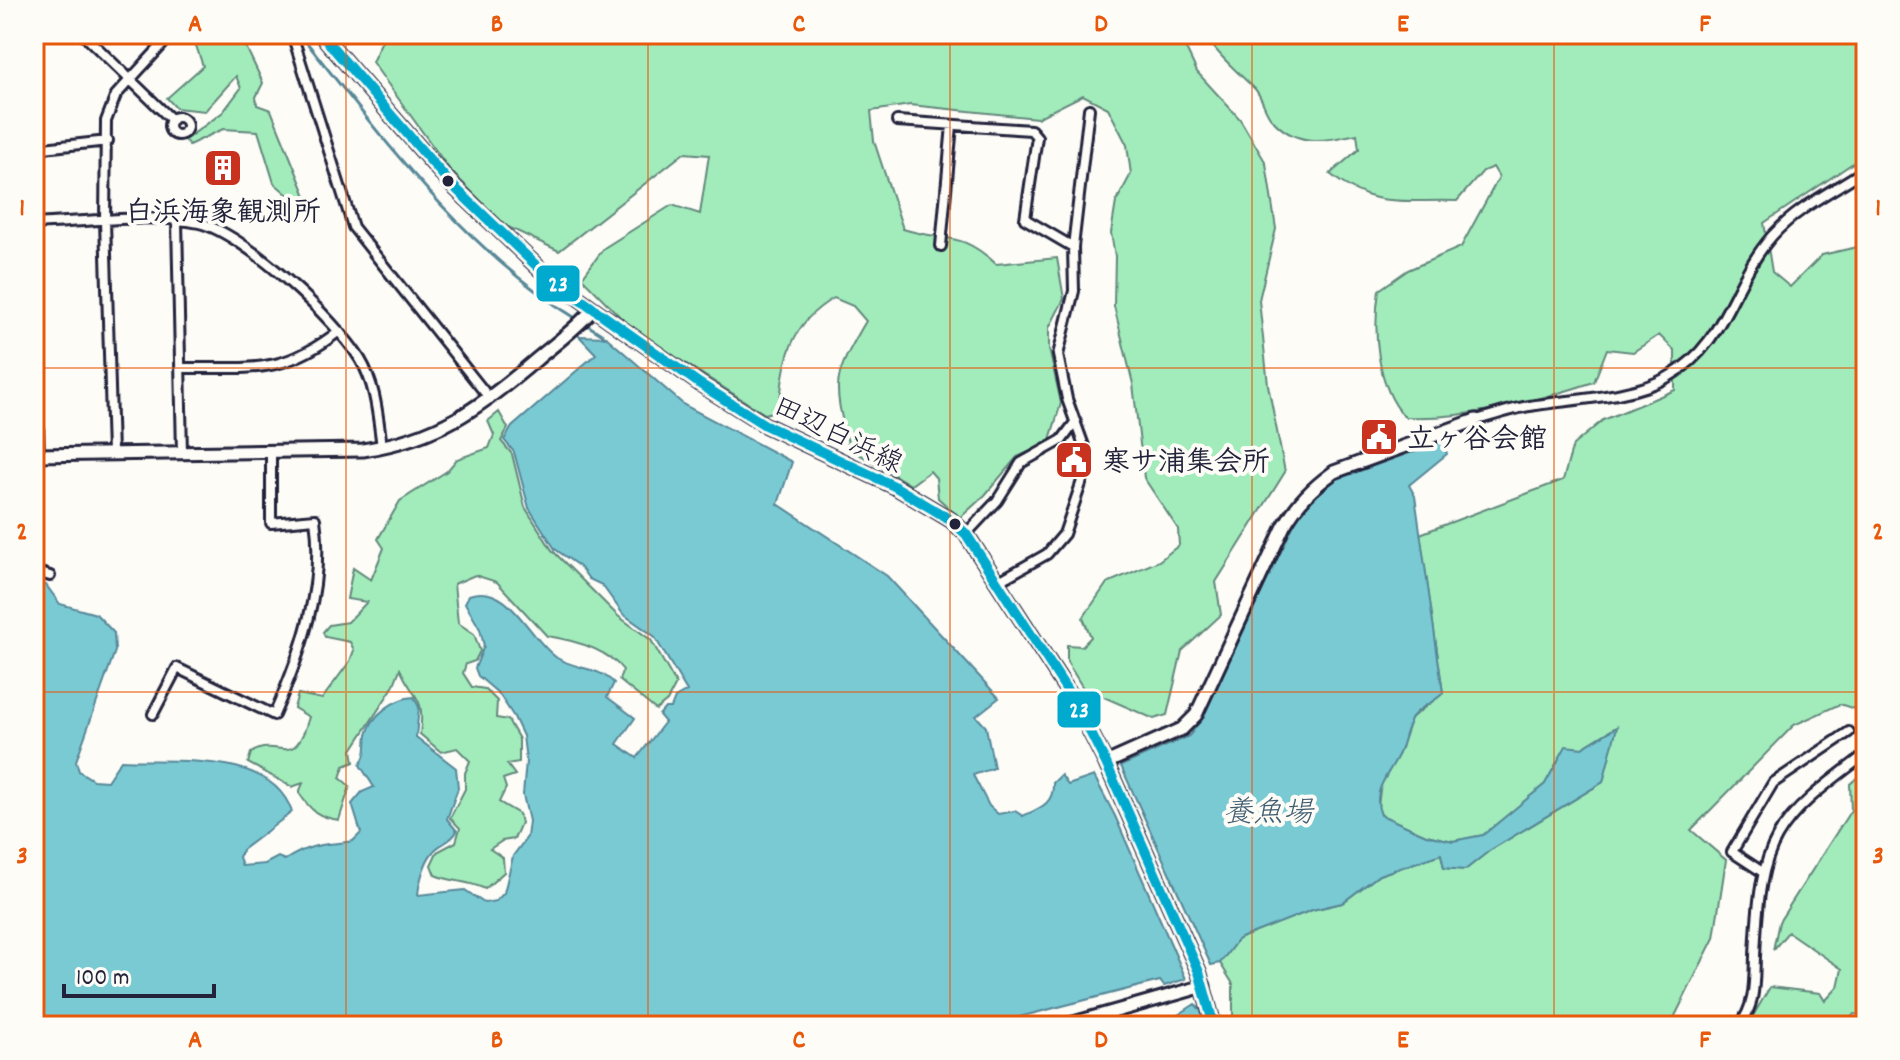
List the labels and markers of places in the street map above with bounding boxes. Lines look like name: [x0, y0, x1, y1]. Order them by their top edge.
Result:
building icon: 白浜海象観測所: [202, 147, 244, 189]
unlabelled marker: [440, 173, 456, 189]
place label: 白浜海象観測所: [125, 195, 321, 235]
public building icon: 立ヶ谷会館: [1358, 416, 1400, 458]
place label: 立ヶ谷会館: [1407, 422, 1547, 462]
public building icon: 寒サ浦集会所: [1053, 439, 1095, 481]
place label: 寒サ浦集会所: [1102, 445, 1270, 485]
unlabelled marker: [947, 516, 963, 532]

